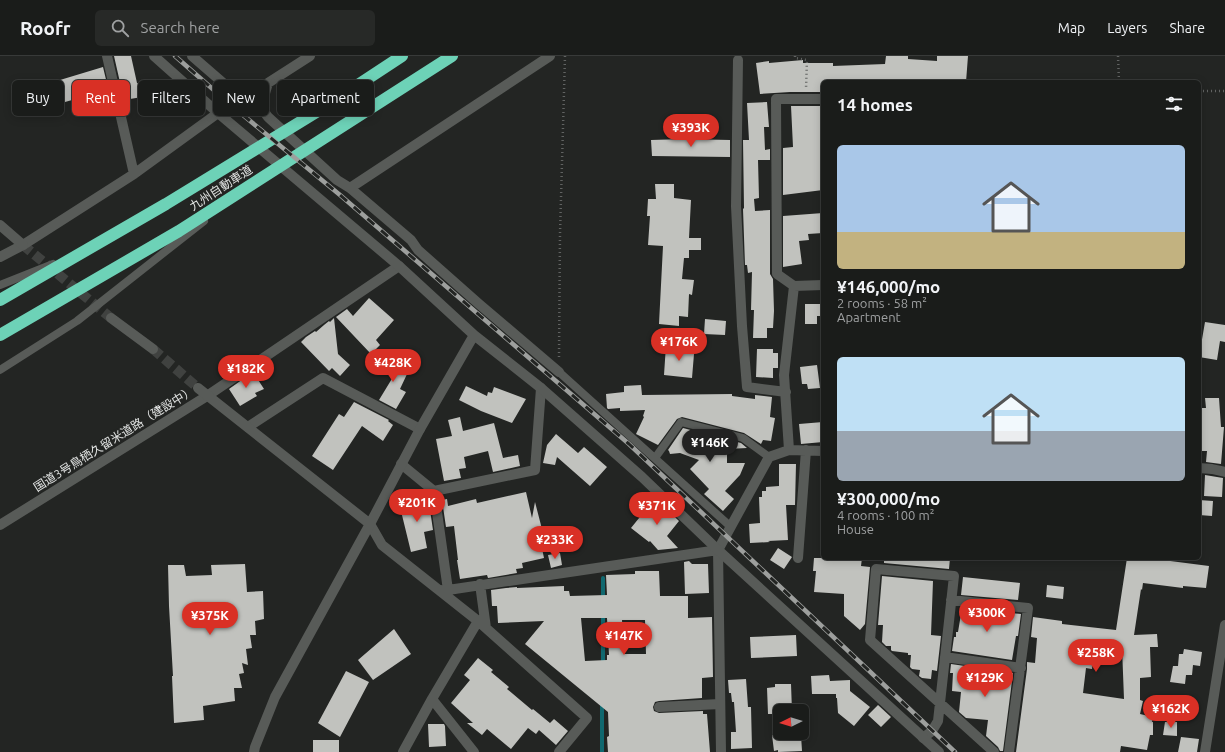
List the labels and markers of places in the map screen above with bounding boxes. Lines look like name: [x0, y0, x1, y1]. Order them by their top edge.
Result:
pin: ¥393K: [663, 114, 719, 148]
pin: ¥176K: [651, 328, 707, 362]
pin: ¥428K: [365, 349, 421, 383]
pin: ¥182K: [218, 355, 274, 389]
pin: ¥146K: [682, 429, 738, 463]
pin: ¥201K: [389, 489, 445, 523]
pin: ¥371K: [629, 492, 685, 526]
pin: ¥233K: [527, 526, 583, 560]
pin: ¥300K: [959, 599, 1015, 633]
pin: ¥375K: [182, 602, 238, 636]
pin: ¥147K: [596, 622, 652, 656]
pin: ¥258K: [1068, 639, 1124, 673]
pin: ¥129K: [957, 664, 1013, 698]
pin: ¥162K: [1143, 695, 1199, 729]

